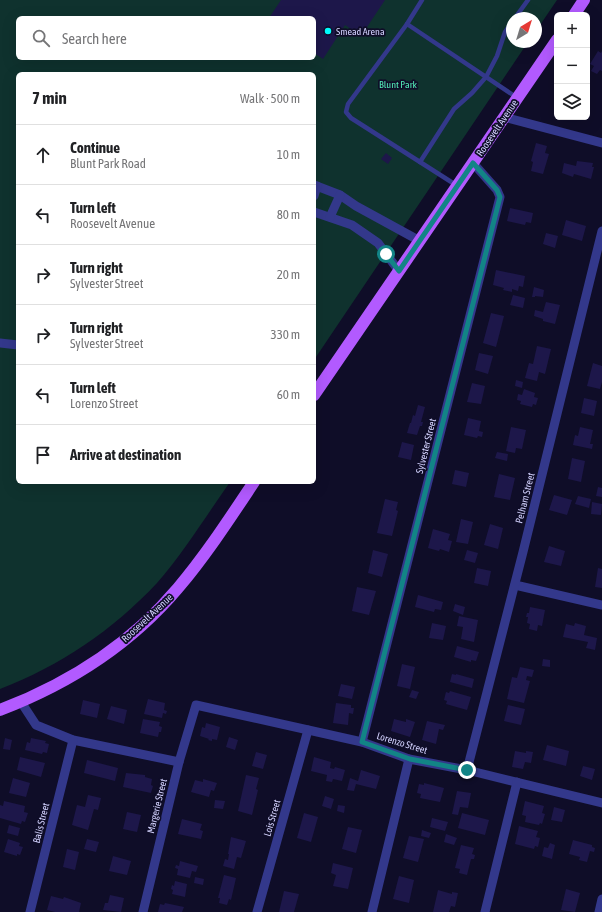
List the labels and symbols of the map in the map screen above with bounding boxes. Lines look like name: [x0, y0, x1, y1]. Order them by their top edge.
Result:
north arrow: [506, 12, 542, 48]
marker: Smead Arena: [323, 26, 333, 36]
place label: Smead Arena: [336, 26, 385, 37]
park label: Blunt Park: [379, 79, 418, 90]
street label: Roosevelt Avenue: [474, 97, 520, 158]
route start: [377, 245, 395, 263]
street label: Sylvester Street: [414, 417, 438, 475]
street label: Pelham Street: [513, 471, 537, 525]
street label: Roosevelt Avenue: [119, 591, 175, 644]
street label: Lorenzo Street: [375, 730, 429, 756]
route end: [458, 761, 476, 779]
street label: Margerie Street: [145, 778, 169, 834]
street label: Lois Street: [262, 798, 283, 838]
street label: Balis Street: [31, 802, 51, 844]

